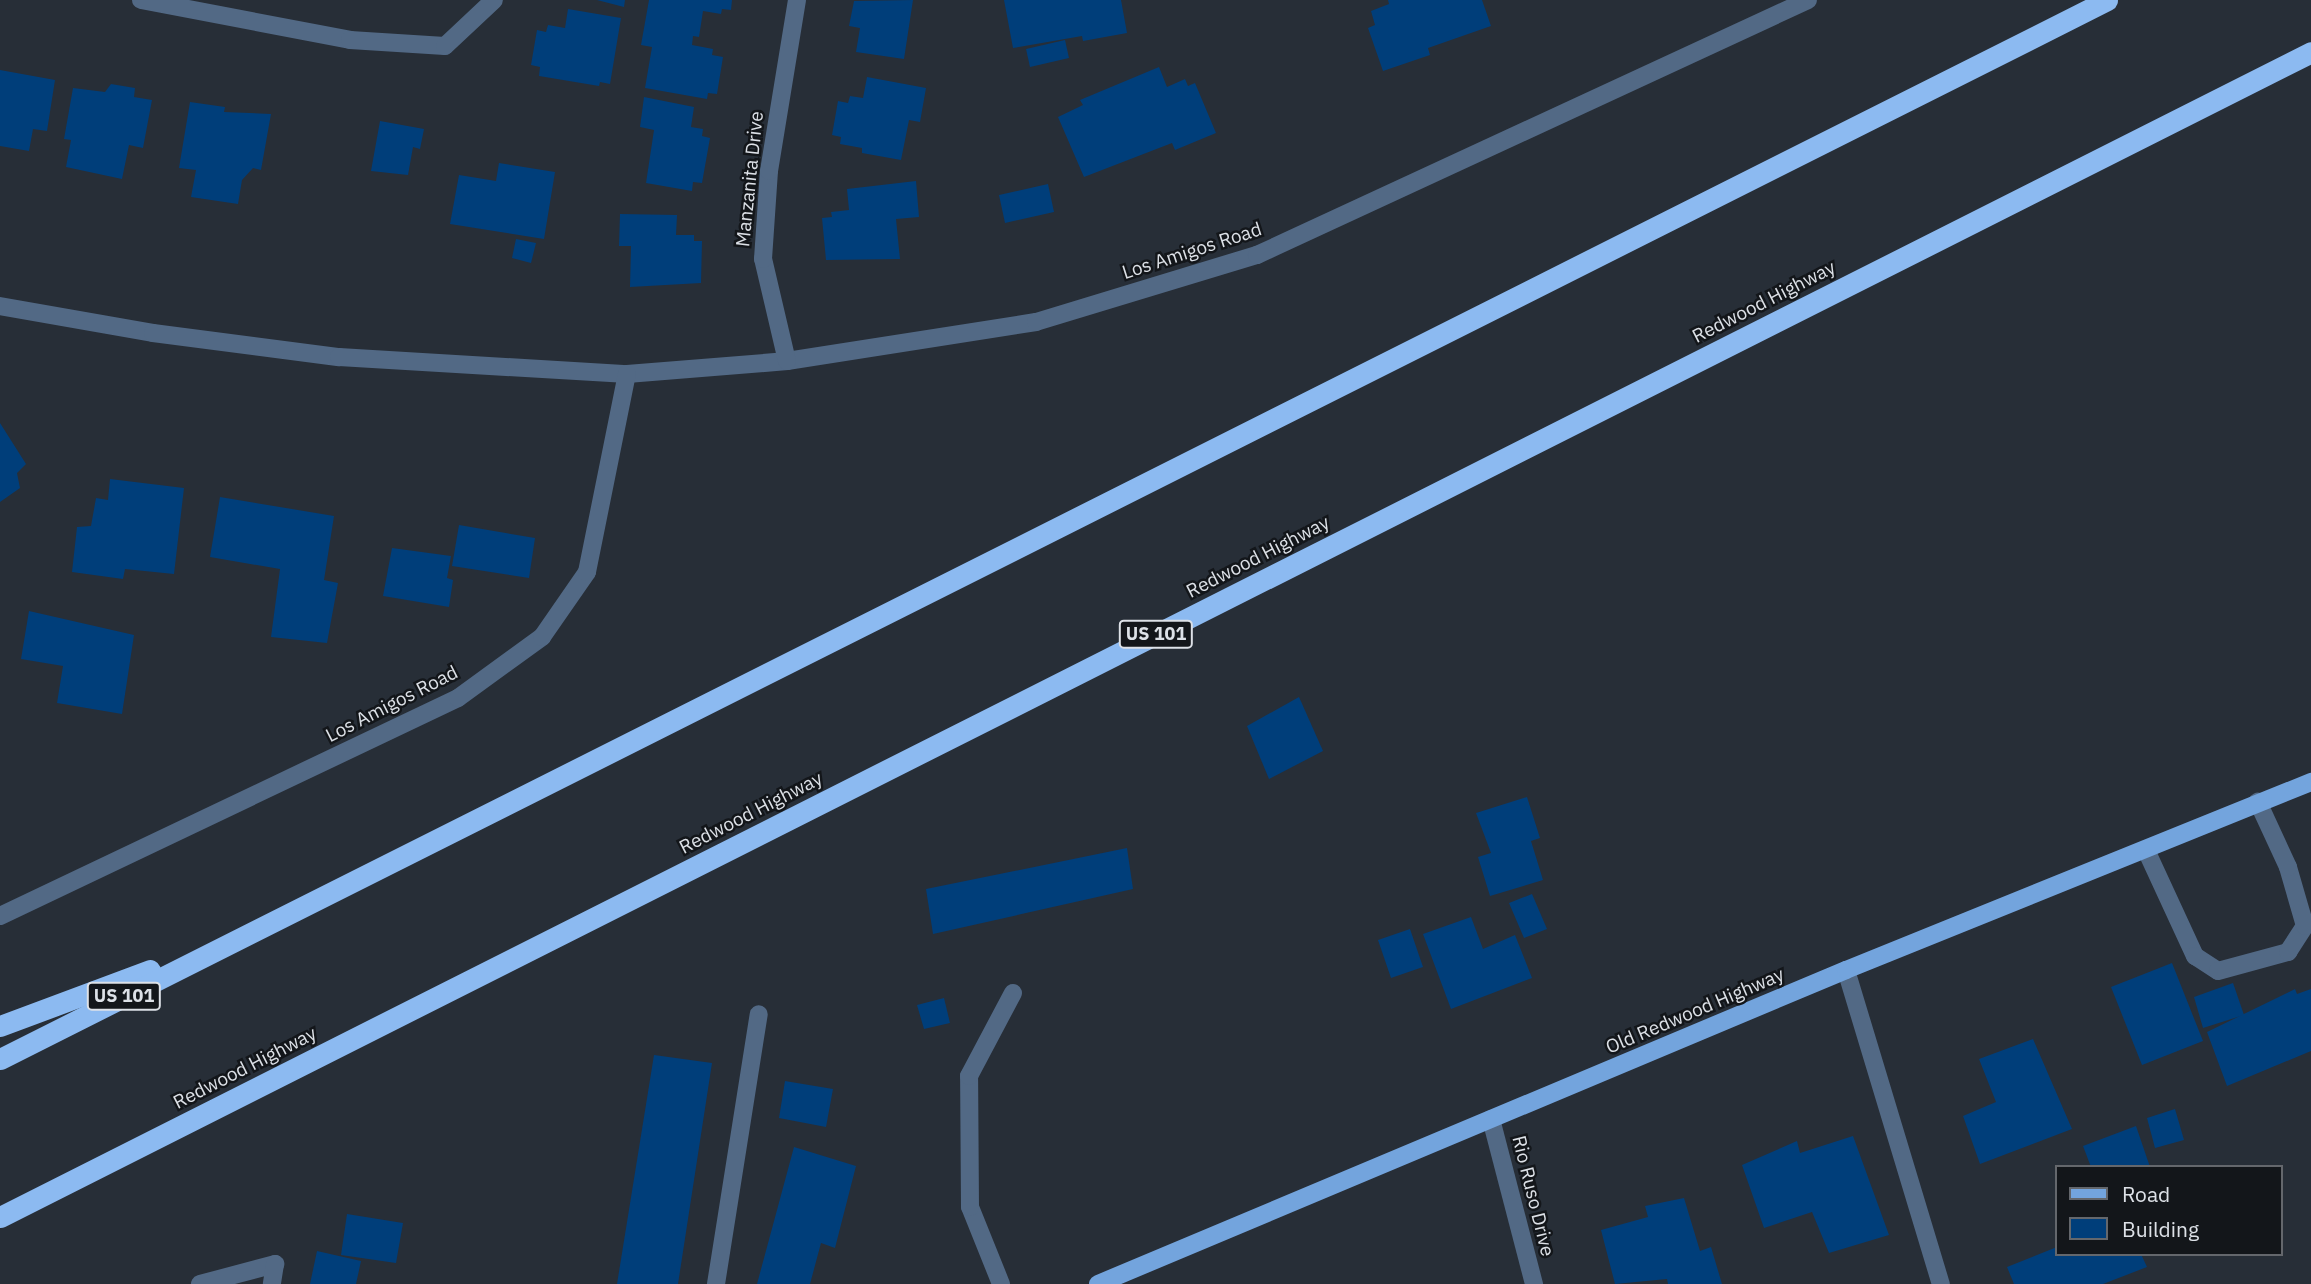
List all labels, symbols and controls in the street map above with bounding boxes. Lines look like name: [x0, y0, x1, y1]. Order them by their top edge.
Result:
street label: Manzanita Drive: [732, 110, 768, 248]
street label: Los Amigos Road: [1119, 218, 1265, 284]
street label: Redwood Highway: [1689, 256, 1839, 348]
street label: Redwood Highway: [1183, 511, 1333, 603]
road number: US 101: [1118, 620, 1194, 648]
street label: Los Amigos Road: [322, 661, 462, 747]
street label: Redwood Highway: [676, 767, 826, 859]
street label: Old Redwood Highway: [1602, 963, 1788, 1059]
road number: US 101: [86, 981, 162, 1010]
street label: Redwood Highway: [170, 1022, 320, 1114]
street label: Rio Ruso Drive: [1507, 1133, 1559, 1259]
legend: [2056, 1165, 2283, 1256]
text: Road: [2122, 1180, 2170, 1208]
text: Building: [2122, 1215, 2199, 1243]

